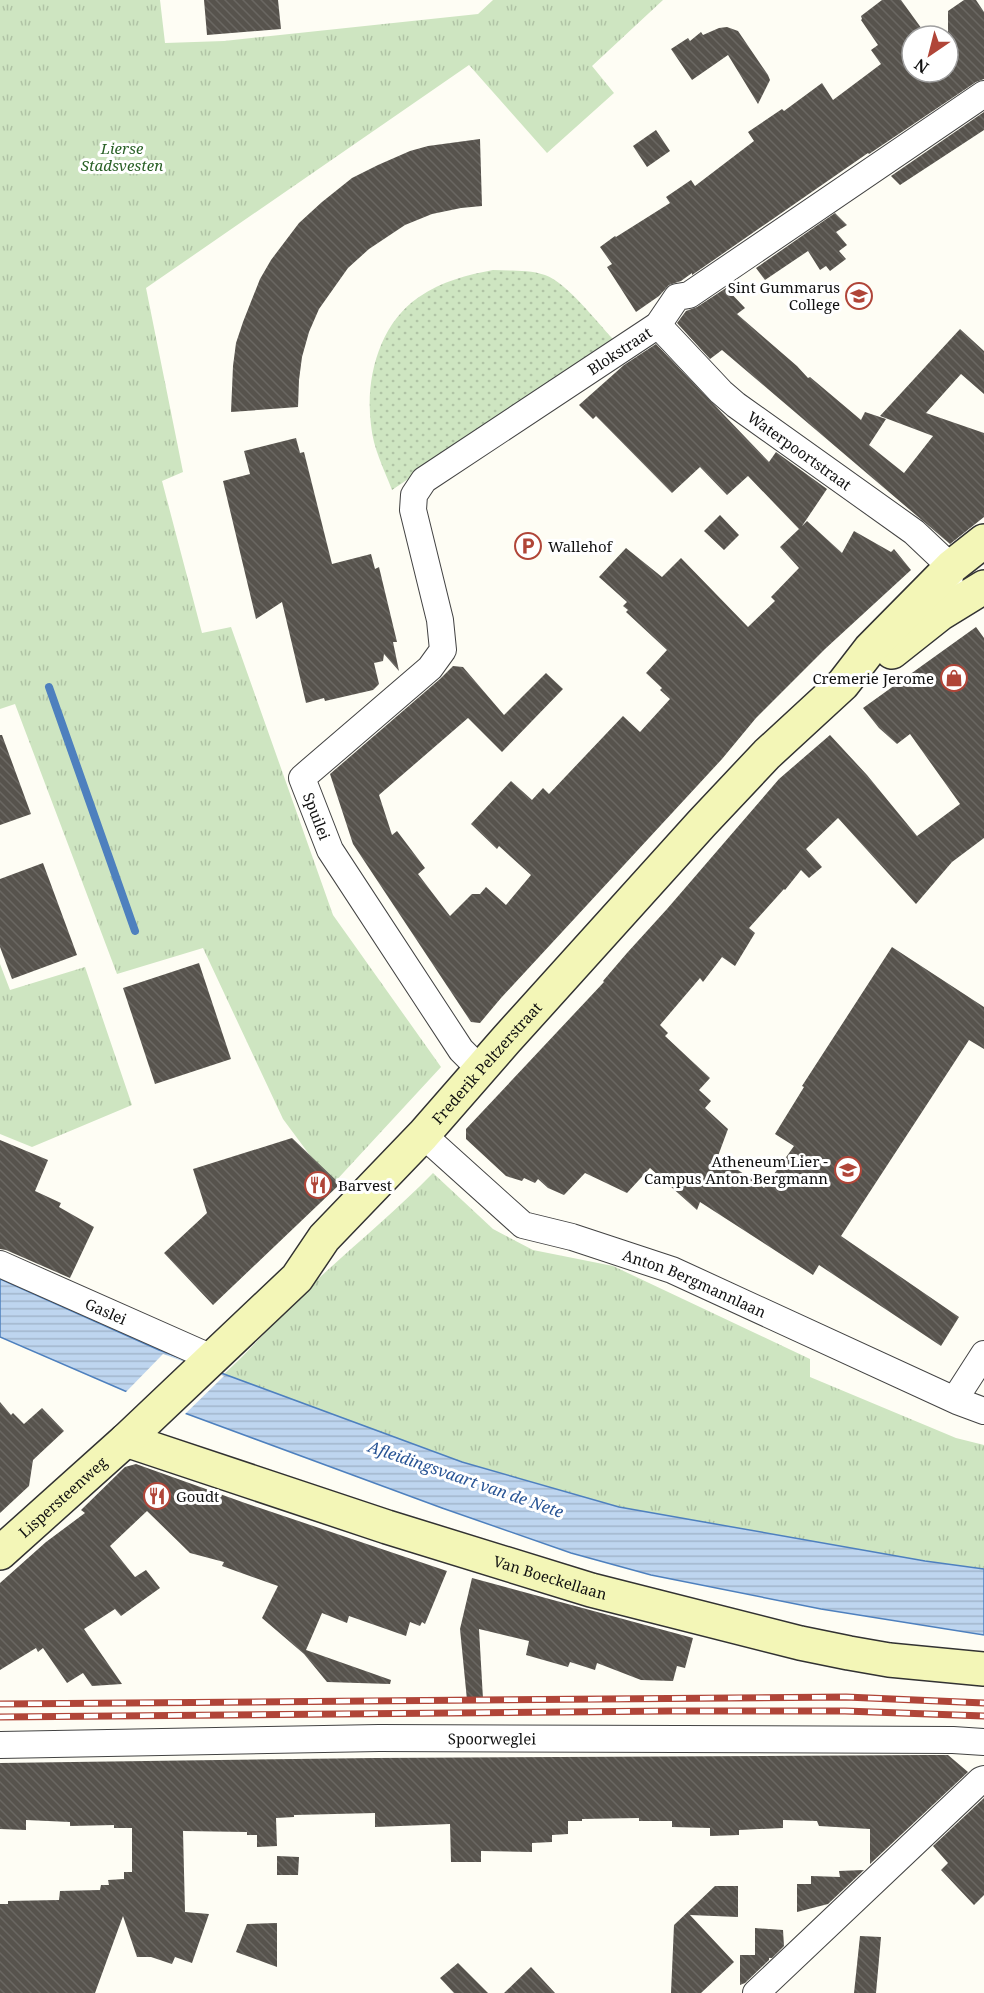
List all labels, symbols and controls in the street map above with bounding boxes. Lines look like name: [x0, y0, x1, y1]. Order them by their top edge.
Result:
north arrow: [900, 24, 960, 84]
text: N: [910, 53, 933, 79]
park label: Lierse Stadsvesten: [81, 138, 163, 175]
place label: Sint Gummarus College: [728, 277, 840, 314]
school or university icon: Sint Gummarus College: [844, 281, 874, 311]
street label: Blokstraat: [583, 322, 655, 379]
street label: Waterpoortstraat: [744, 406, 856, 494]
parking icon: Wallehof: [513, 531, 543, 561]
place label: Wallehof: [548, 536, 614, 556]
shop icon: Cremerie Jerome: [939, 663, 969, 693]
place label: Cremerie Jerome: [812, 668, 934, 688]
street label: Spuilei: [299, 789, 335, 843]
street label: Frederik Peltzerstraat: [427, 998, 546, 1128]
place label: Atheneum Lier - Campus Anton Bergmann: [644, 1151, 828, 1188]
school or university icon: Atheneum Lier - Campus Anton Bergmann: [833, 1155, 863, 1185]
restaurant icon: Barvest: [303, 1170, 333, 1200]
place label: Barvest: [338, 1175, 392, 1195]
street label: Anton Bergmannlaan: [620, 1244, 770, 1322]
street label: Gaslei: [82, 1293, 130, 1329]
water label: Afleidingsvaart van de Nete: [365, 1435, 567, 1523]
street label: Lispersteenweg: [14, 1452, 111, 1542]
restaurant icon: Goudt: [142, 1481, 172, 1511]
place label: Goudt: [176, 1486, 219, 1506]
street label: Van Boeckellaan: [491, 1551, 609, 1604]
street label: Spoorweglei: [448, 1728, 536, 1749]

